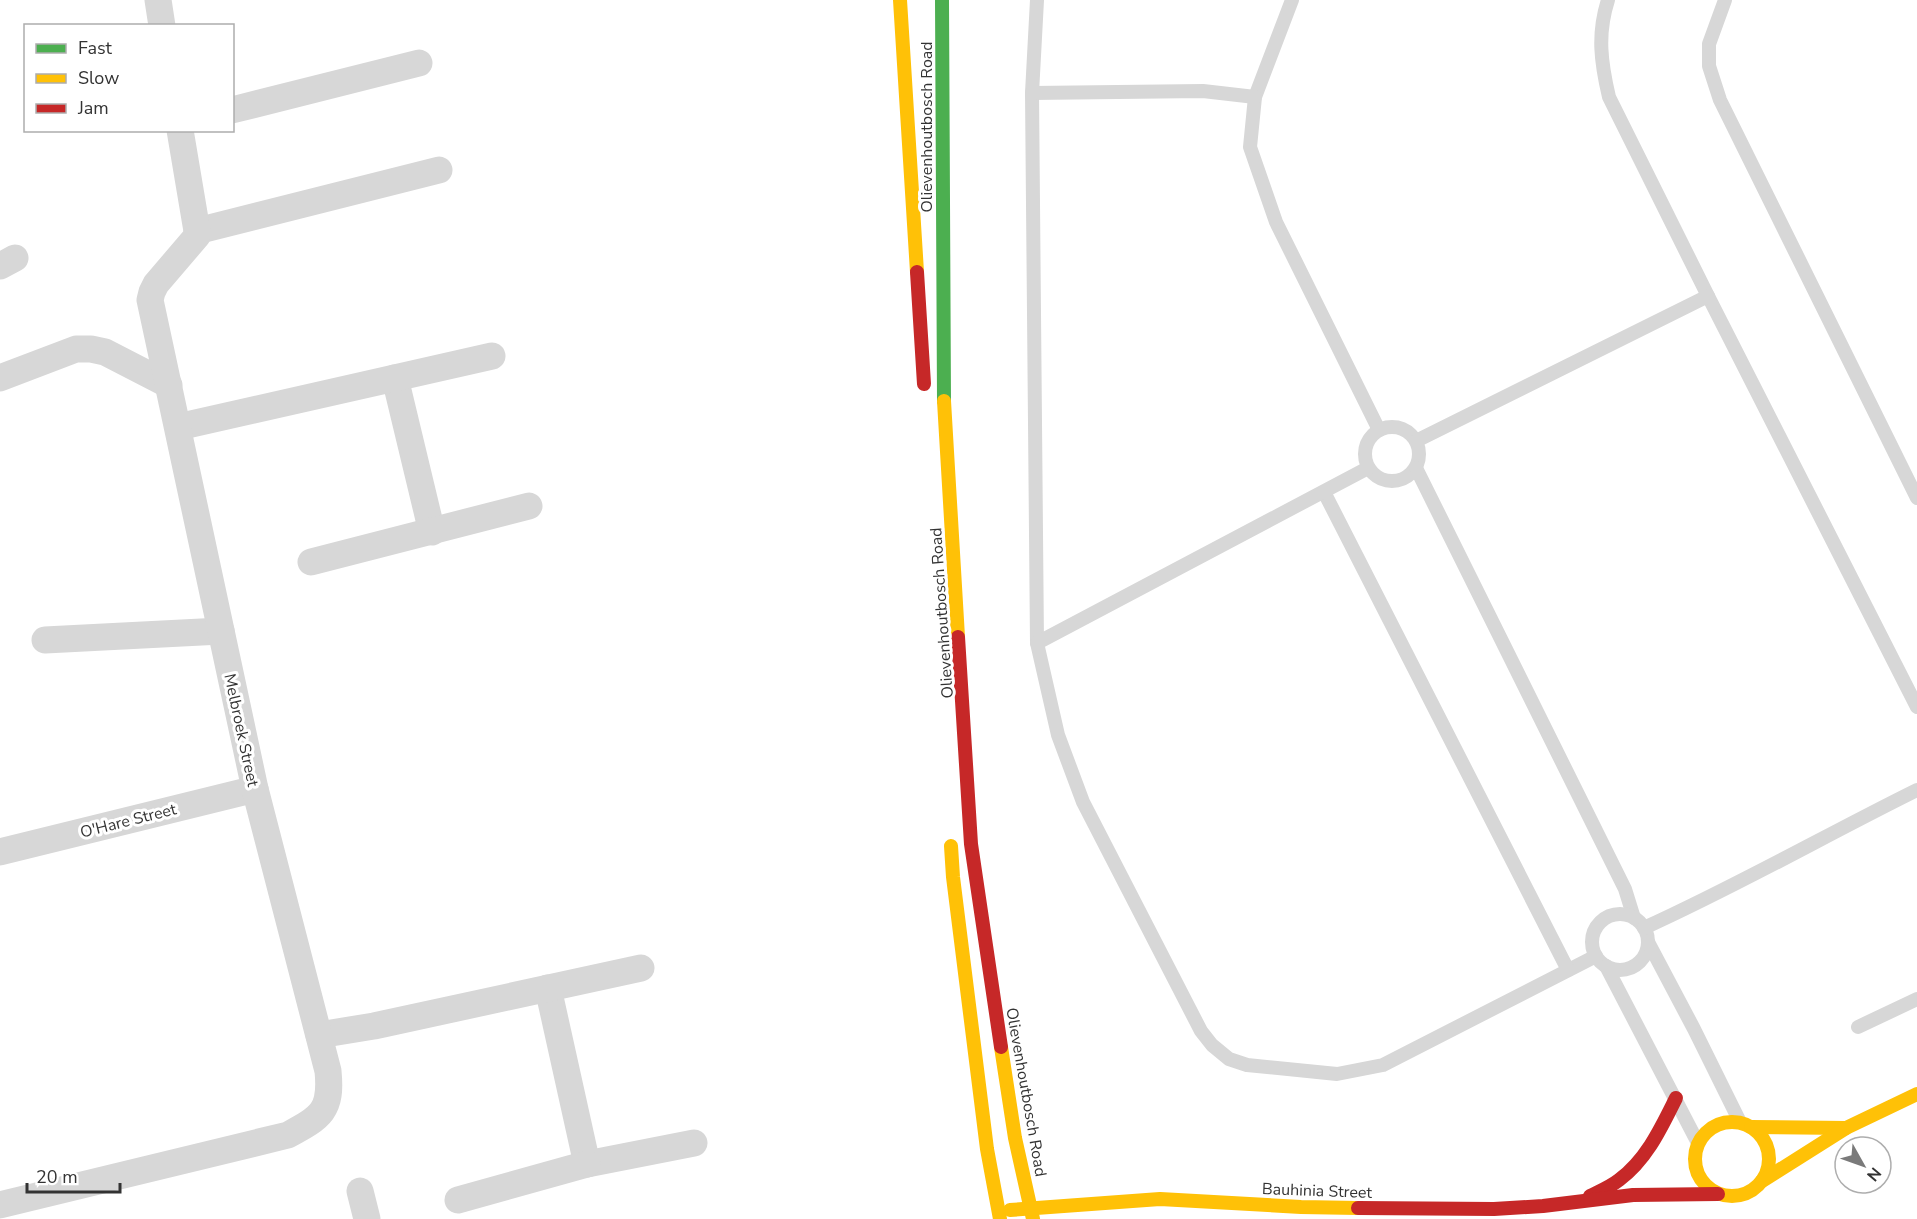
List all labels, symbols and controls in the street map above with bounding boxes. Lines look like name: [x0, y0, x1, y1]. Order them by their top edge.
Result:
legend: [24, 24, 234, 132]
text: Fast: [78, 36, 113, 60]
street label: Olievenhoutbosch Road: [916, 41, 938, 213]
text: Slow: [78, 66, 119, 90]
text: Jam: [77, 96, 109, 120]
street label: Olievenhoutbosch Road: [925, 527, 959, 699]
street label: Melbroek Street: [218, 672, 264, 789]
street label: O'Hare Street: [78, 798, 179, 844]
street label: Olievenhoutbosch Road: [1000, 1006, 1052, 1178]
north arrow: [1833, 1135, 1893, 1195]
scale bar: [27, 1156, 120, 1194]
text: N: [1861, 1162, 1886, 1186]
text: 20 m: [36, 1165, 78, 1189]
street label: Bauhinia Street: [1262, 1178, 1373, 1204]

